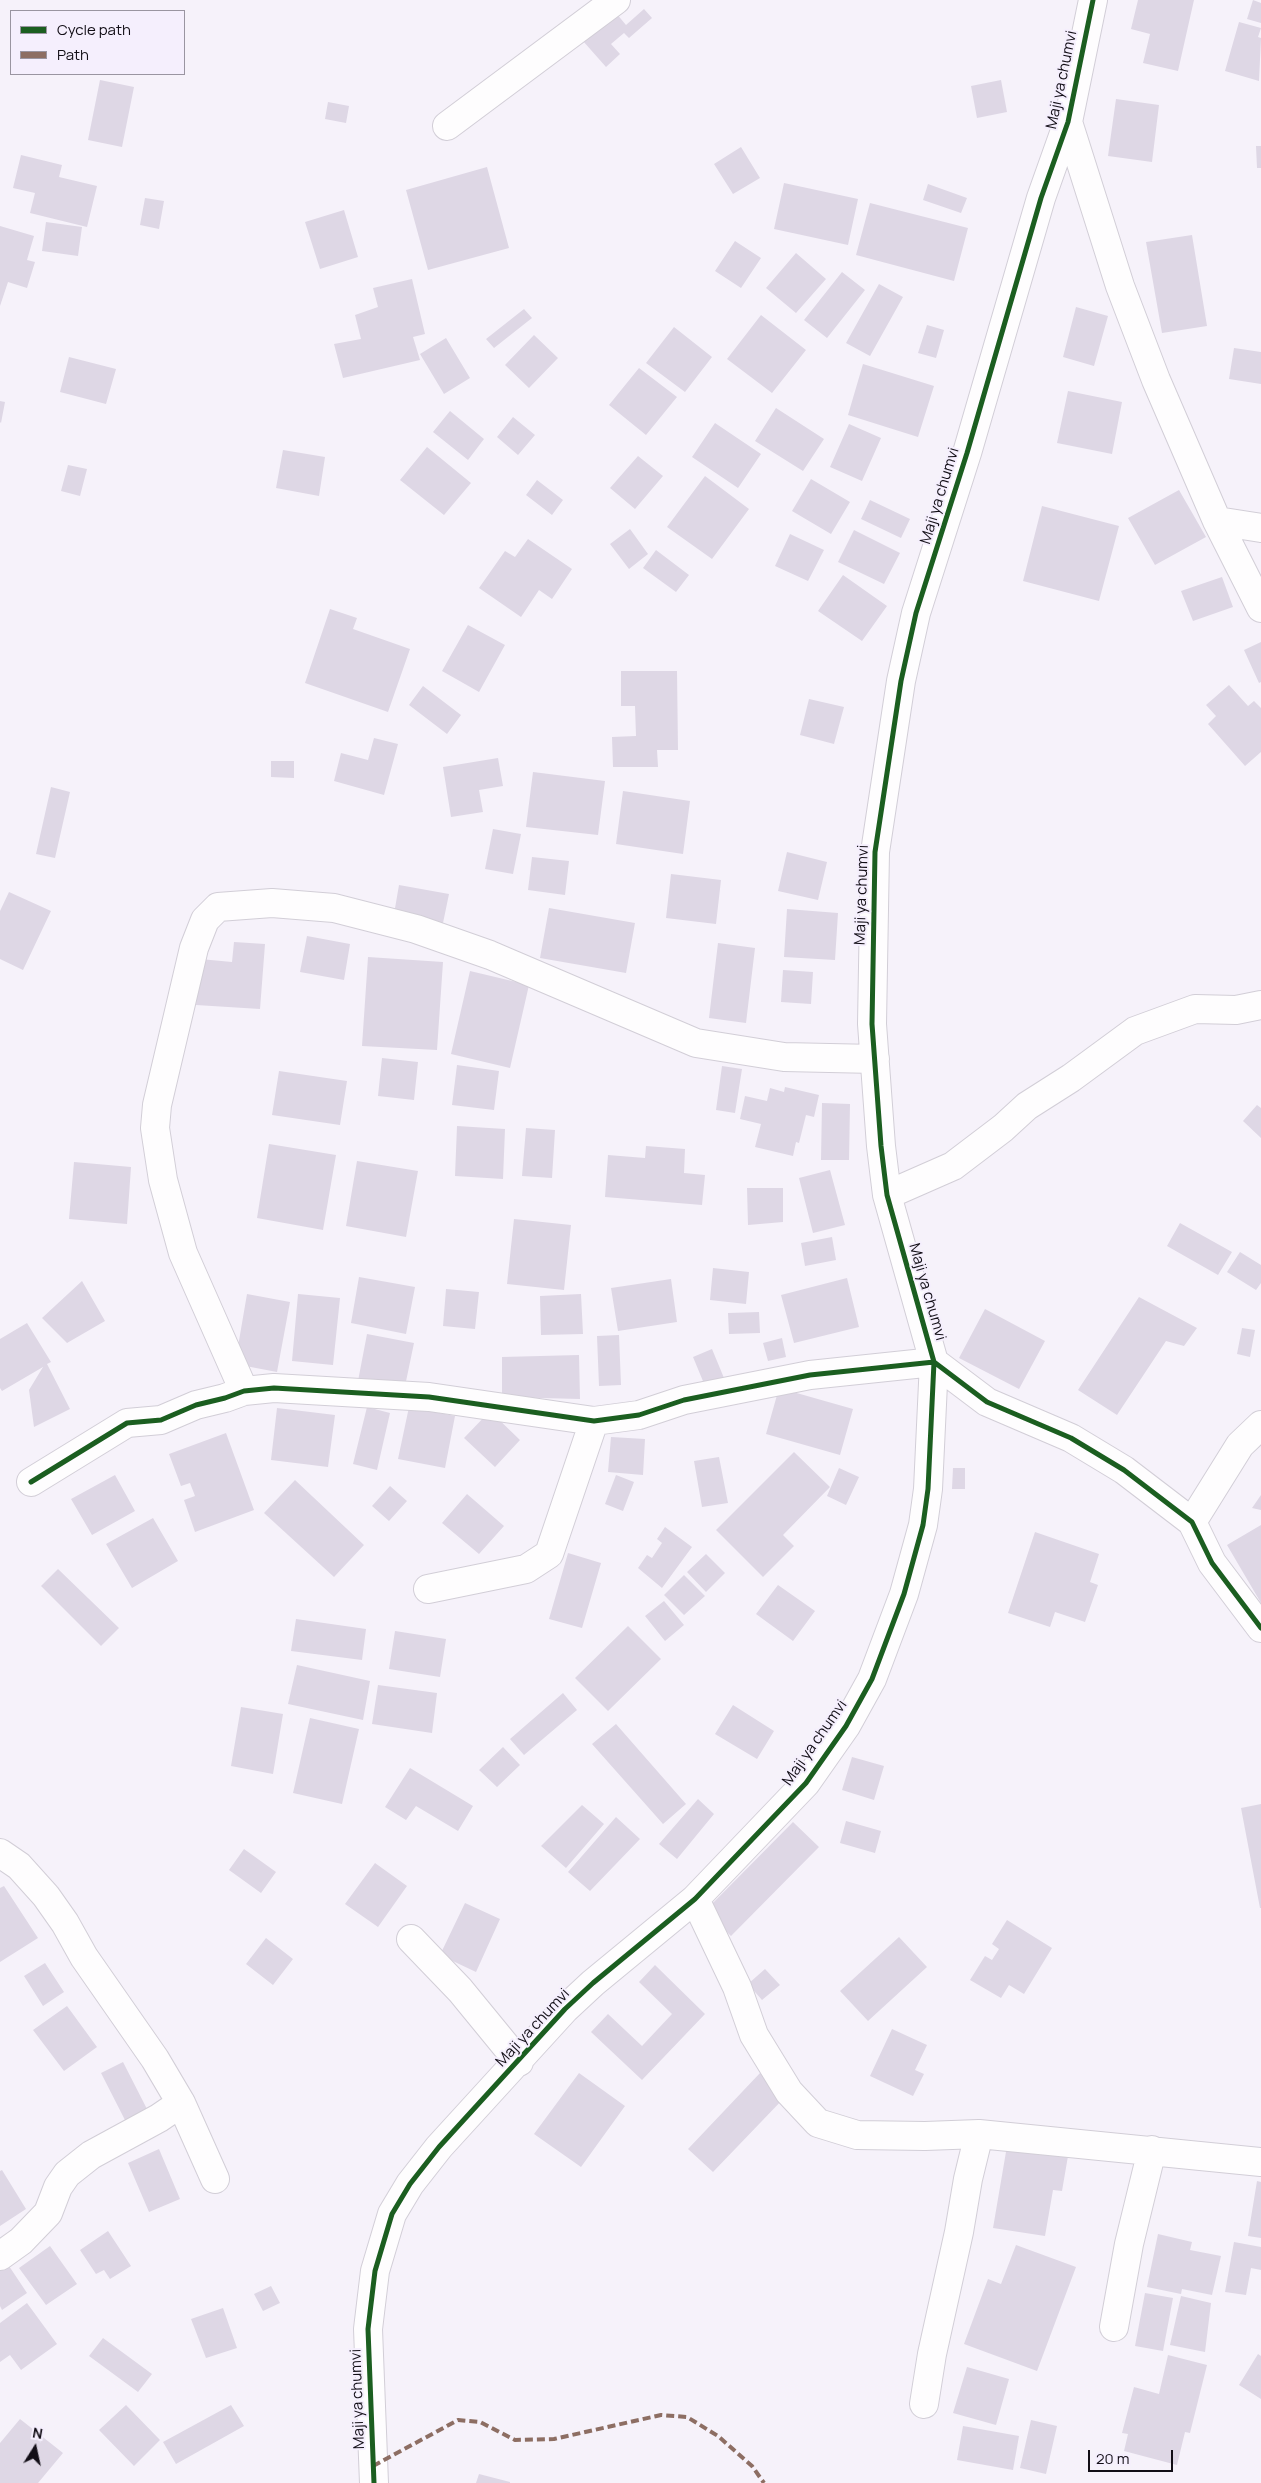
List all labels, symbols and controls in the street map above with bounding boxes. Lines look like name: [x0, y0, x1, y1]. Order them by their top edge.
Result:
legend: [10, 10, 185, 75]
text: Cycle path: [57, 19, 131, 40]
street label: Maji ya chumvi: [1043, 29, 1081, 131]
text: Path: [57, 44, 89, 65]
street label: Maji ya chumvi: [917, 446, 963, 546]
street label: Maji ya chumvi: [851, 845, 873, 945]
street label: Maji ya chumvi: [905, 1241, 949, 1343]
street label: Maji ya chumvi: [779, 1697, 851, 1789]
street label: Maji ya chumvi: [492, 1985, 574, 2071]
street label: Maji ya chumvi: [347, 2349, 369, 2449]
north arrow: [10, 2423, 60, 2473]
text: N: [31, 2423, 44, 2443]
scale bar: [1091, 2440, 1176, 2472]
text: 20 m: [1096, 2448, 1129, 2469]

